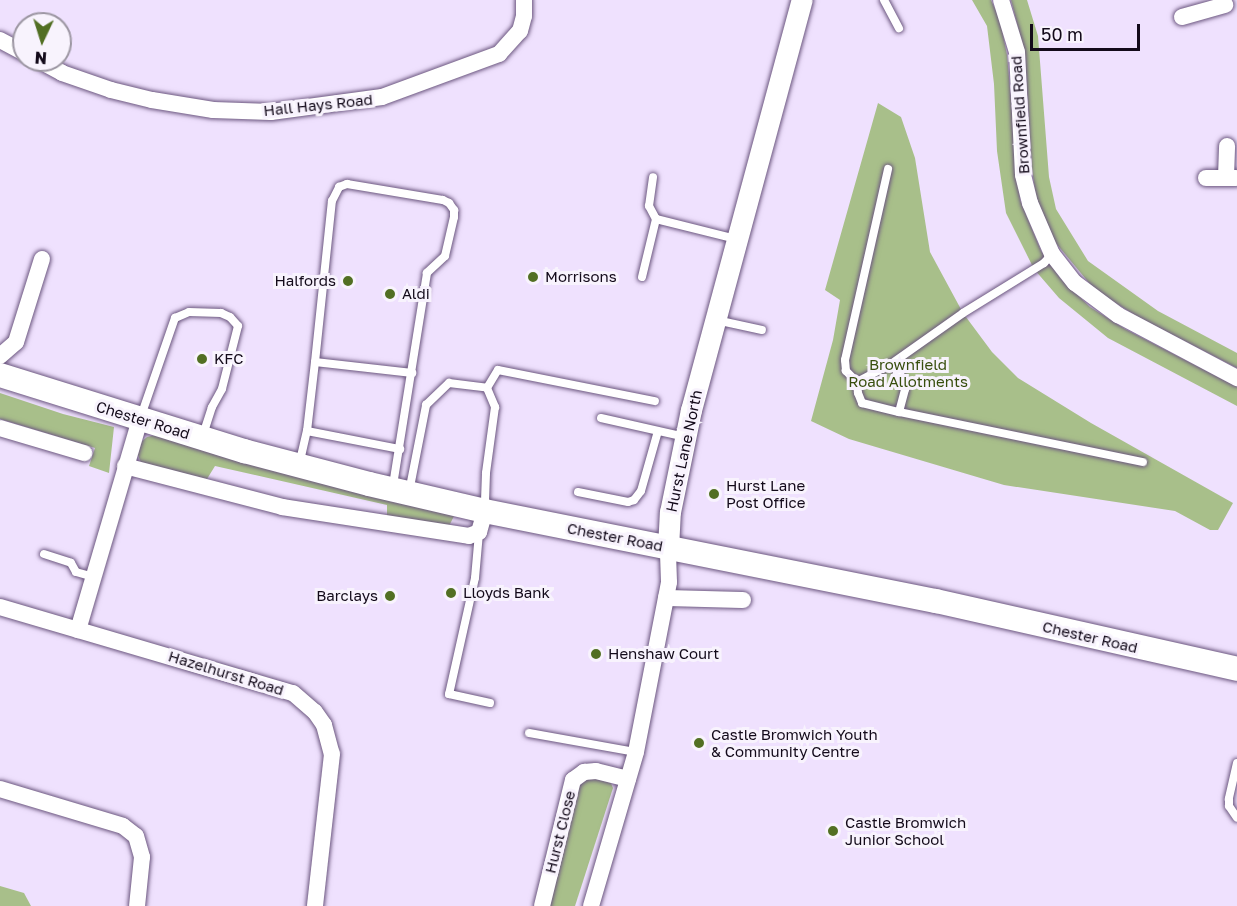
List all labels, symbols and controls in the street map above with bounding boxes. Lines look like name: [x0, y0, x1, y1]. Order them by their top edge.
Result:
north arrow: [12, 12, 72, 72]
scale bar: [1033, 12, 1142, 50]
text: 50 m: [1041, 23, 1083, 45]
text: N: [34, 48, 48, 68]
street label: Brownfield Road: [1007, 55, 1033, 175]
street label: Hall Hays Road: [263, 90, 373, 120]
place label: Morrisons: [545, 268, 617, 286]
marker: Morrisons: [526, 270, 540, 284]
place label: Halfords: [274, 272, 336, 290]
marker: Halfords: [341, 274, 355, 288]
place label: Aldi: [402, 285, 430, 303]
marker: Aldi: [383, 287, 397, 301]
place label: KFC: [214, 350, 243, 368]
marker: KFC: [195, 352, 209, 366]
park label: Brownfield Road Allotments: [848, 355, 968, 390]
street label: Hurst Lane North: [662, 388, 706, 514]
street label: Chester Road: [94, 397, 192, 443]
place label: Hurst Lane Post Office: [726, 476, 805, 511]
marker: Hurst Lane Post Office: [707, 487, 721, 501]
street label: Chester Road: [566, 519, 664, 555]
place label: Lloyds Bank: [463, 584, 550, 602]
marker: Lloyds Bank: [444, 586, 458, 600]
place label: Barclays: [316, 587, 378, 605]
marker: Barclays: [383, 589, 397, 603]
street label: Chester Road: [1041, 617, 1139, 657]
place label: Henshaw Court: [608, 645, 719, 663]
street label: Hazelhurst Road: [166, 647, 286, 699]
marker: Henshaw Court: [589, 647, 603, 661]
place label: Castle Bromwich Youth & Community Centre: [711, 725, 878, 760]
marker: Castle Bromwich Youth & Community Centre: [692, 736, 706, 750]
street label: Hurst Close: [541, 789, 579, 875]
place label: Castle Bromwich Junior School: [845, 813, 966, 848]
marker: Castle Bromwich Junior School: [826, 824, 840, 838]

